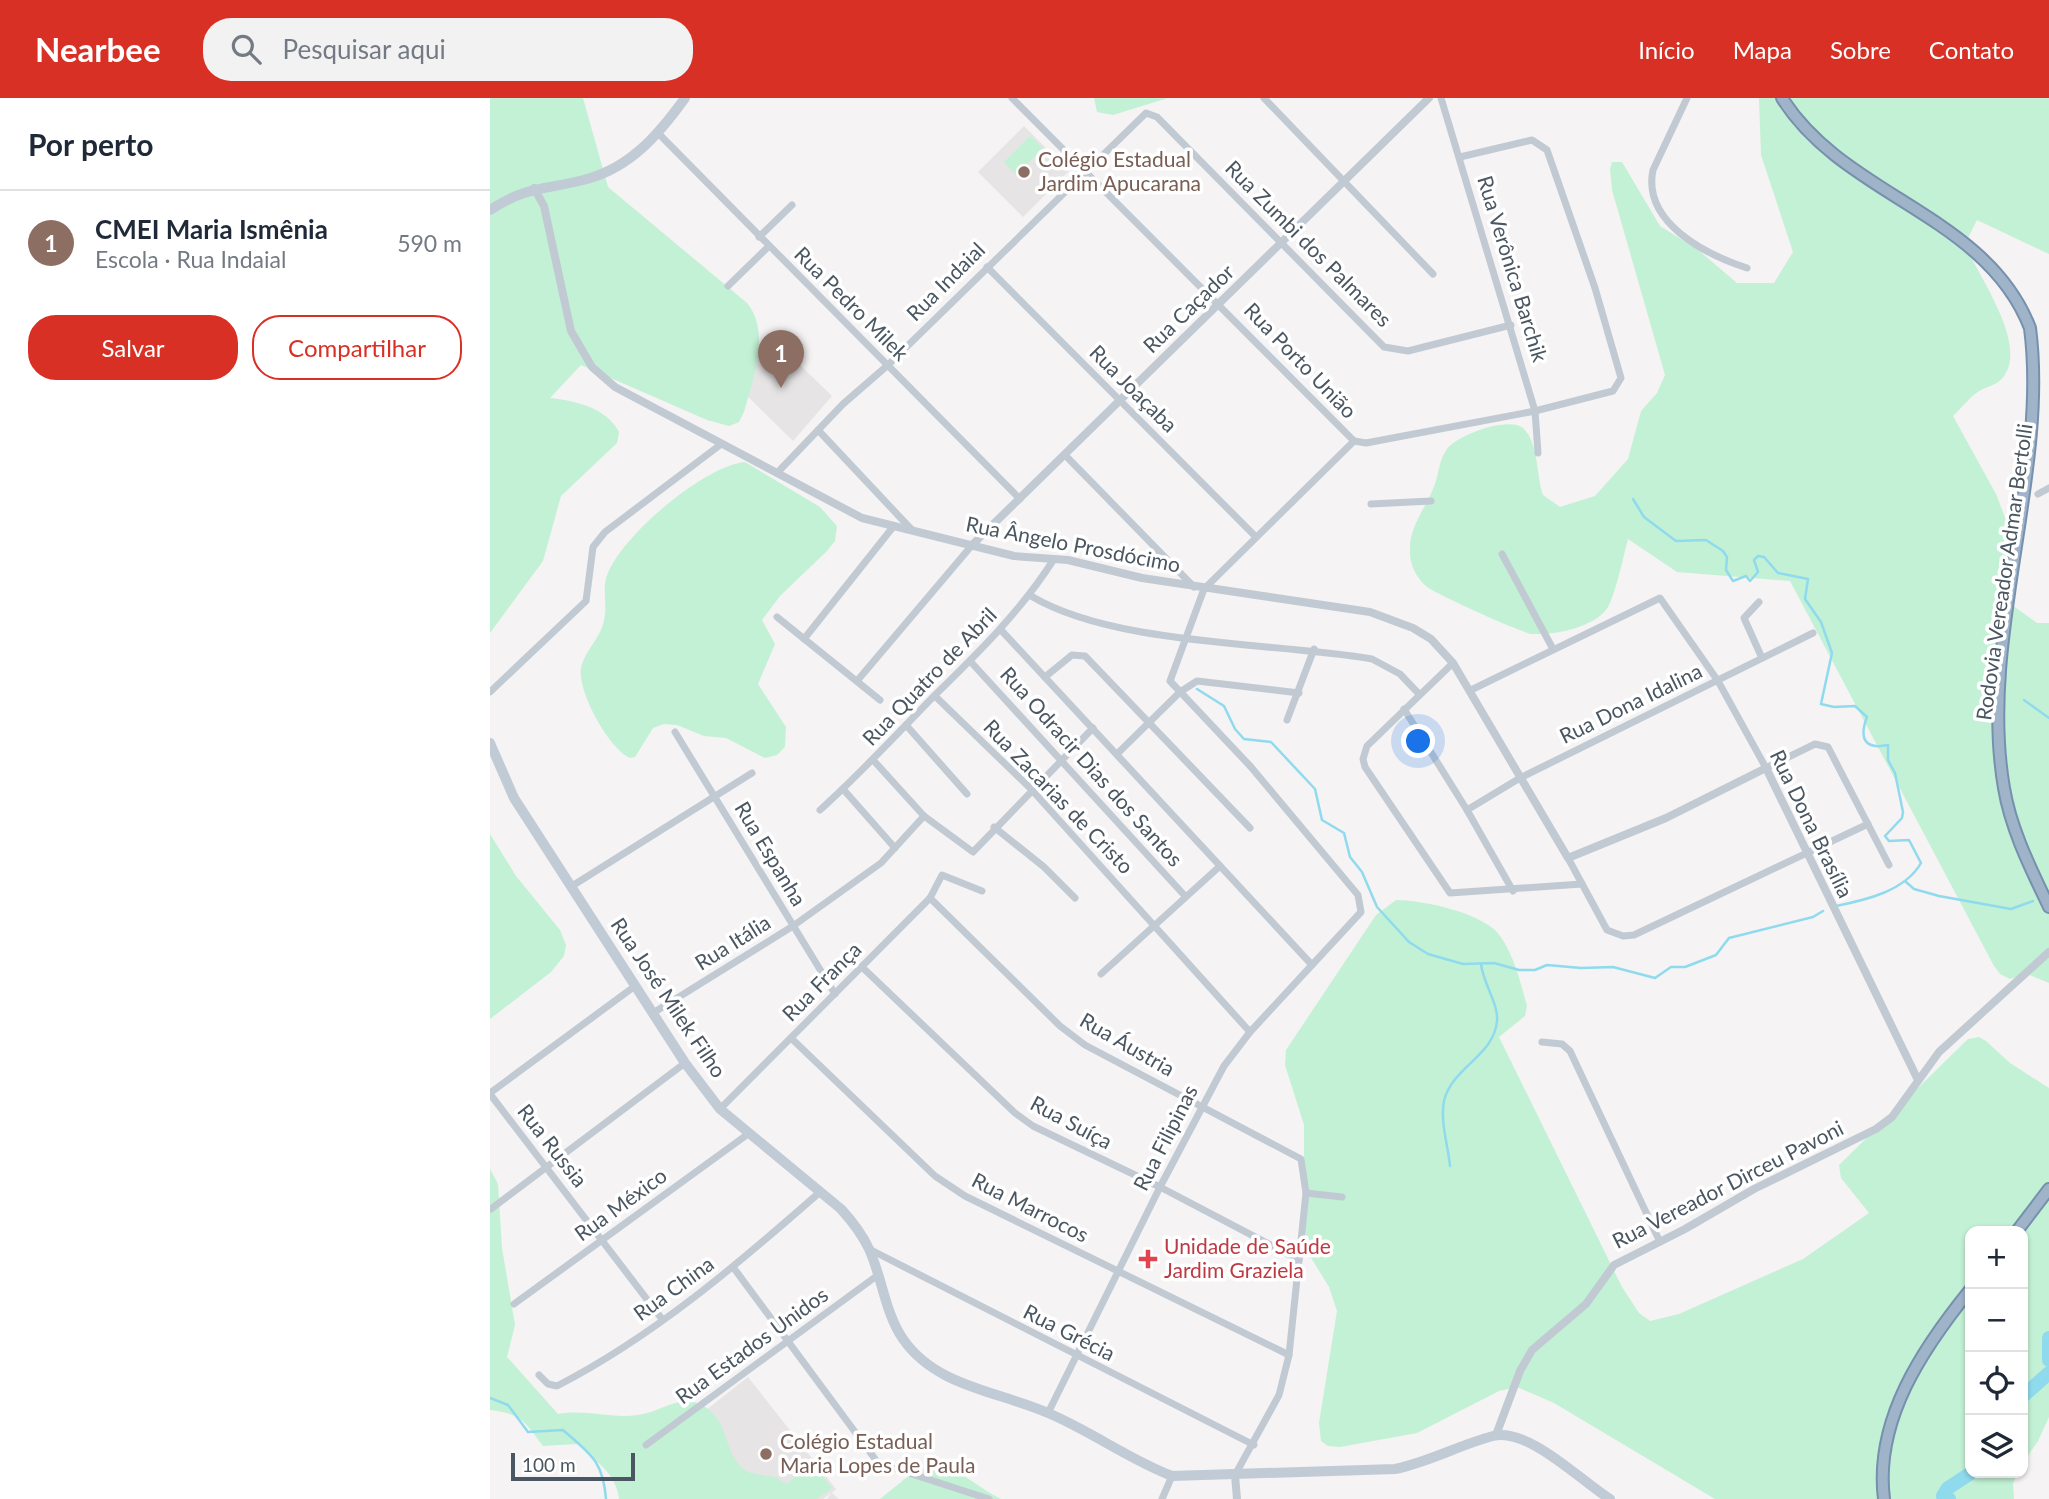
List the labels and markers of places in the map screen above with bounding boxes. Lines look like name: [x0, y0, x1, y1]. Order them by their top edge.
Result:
place label: Colégio Estadual Jardim Apucarana: [1038, 146, 1201, 195]
marker: Colégio Estadual Jardim Apucarana: [1016, 164, 1032, 180]
pin: 1: [758, 330, 804, 388]
place label: Unidade de Saúde Jardim Graziela: [1164, 1233, 1331, 1282]
marker: Unidade de Saúde Jardim Graziela: [1138, 1249, 1158, 1269]
place label: Colégio Estadual Maria Lopes de Paula: [780, 1428, 975, 1477]
marker: Colégio Estadual Maria Lopes de Paula: [758, 1446, 774, 1462]

